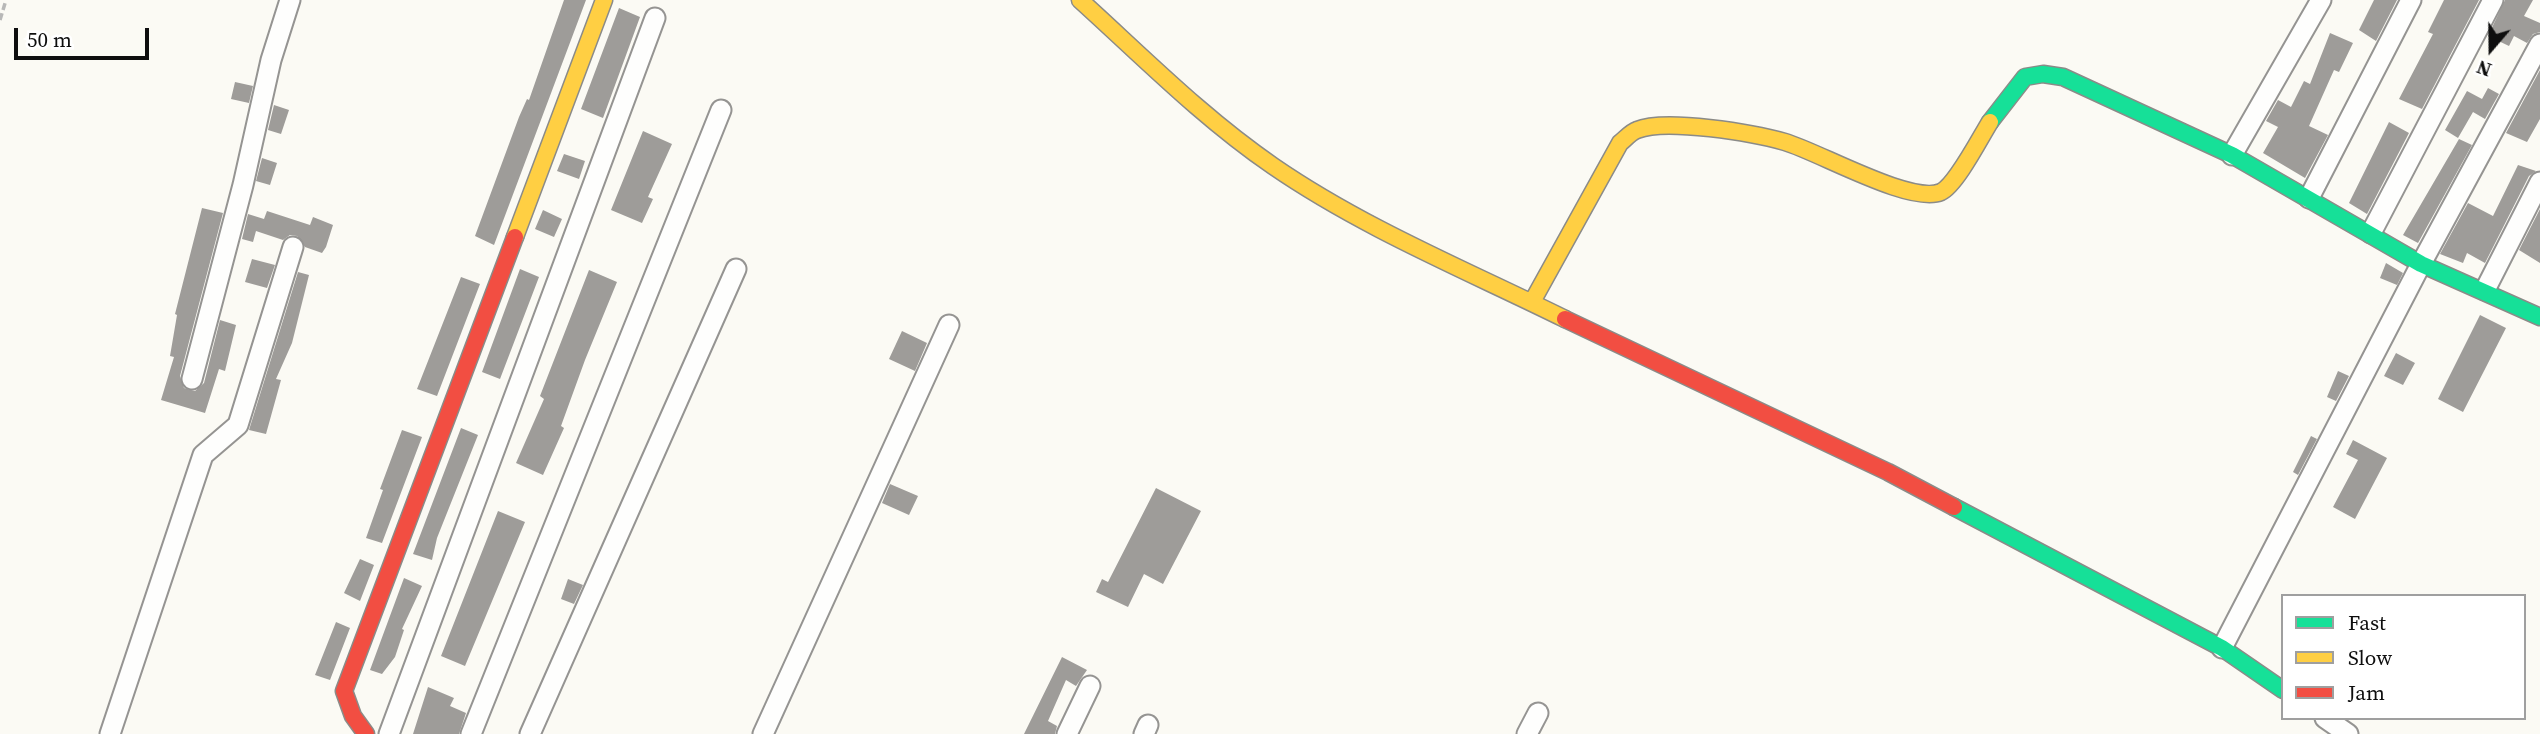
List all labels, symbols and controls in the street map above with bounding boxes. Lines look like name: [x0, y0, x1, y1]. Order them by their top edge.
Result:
scale bar: [18, 14, 152, 58]
north arrow: [2456, 14, 2526, 84]
text: 50 m: [27, 25, 72, 54]
text: N: [2473, 54, 2495, 83]
legend: [2281, 594, 2526, 720]
text: Fast: [2348, 608, 2386, 637]
text: Slow: [2348, 643, 2392, 672]
text: Jam: [2348, 678, 2385, 707]

